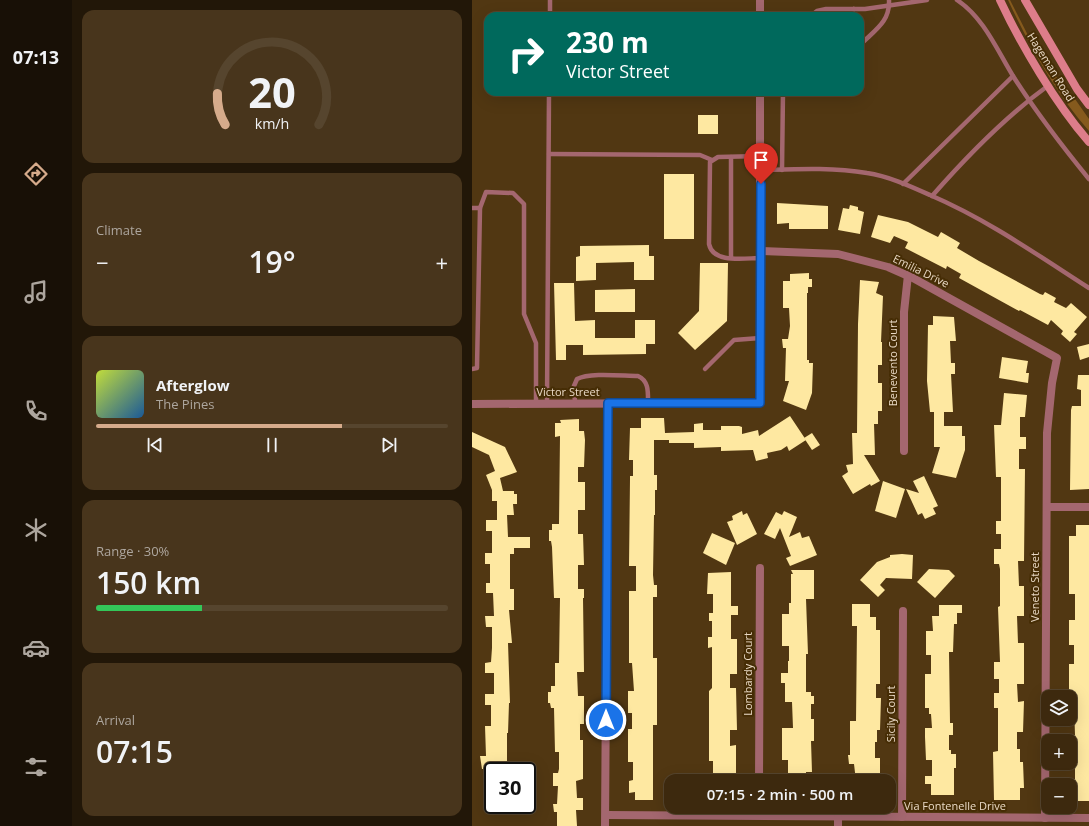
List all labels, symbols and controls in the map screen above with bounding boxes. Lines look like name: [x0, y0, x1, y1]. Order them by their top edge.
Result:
text: 230 m: [566, 23, 649, 61]
icon: right: [500, 28, 552, 80]
street label: Hageman Road: [1024, 29, 1079, 104]
text: 07:13: [13, 45, 59, 69]
text: Victor Street: [566, 59, 669, 83]
text: 20: [248, 63, 296, 119]
text: km/h: [255, 113, 289, 132]
pin: [744, 143, 778, 184]
icon: arrive: [750, 149, 772, 171]
icon: directions: [22, 160, 50, 188]
text: Climate: [96, 221, 142, 239]
text: 19°: [248, 241, 296, 282]
text: −: [96, 247, 109, 277]
text: +: [435, 247, 448, 277]
street label: Emilia Drive: [891, 251, 952, 291]
icon: music: [22, 278, 50, 306]
street label: Benevento Court: [885, 320, 900, 406]
text: Afterglow: [156, 375, 230, 395]
street label: Victor Street: [536, 384, 600, 399]
text: The Pines: [156, 395, 214, 413]
icon: phone: [22, 397, 50, 425]
icon: previous: [144, 434, 166, 456]
icon: pause: [261, 434, 283, 456]
icon: next: [378, 434, 400, 456]
icon: climate: [22, 516, 50, 544]
text: Range · 30%: [96, 542, 169, 560]
street label: Veneto Street: [1027, 552, 1042, 622]
text: 150 km: [96, 562, 201, 603]
street label: Lombardy Court: [740, 632, 755, 716]
icon: car: [22, 634, 50, 662]
street label: Sicily Court: [883, 686, 898, 742]
map controls: [1041, 690, 1077, 814]
button: layers: [1041, 690, 1077, 726]
position arrow: [585, 699, 627, 741]
text: Arrival: [96, 711, 135, 729]
text: 07:15: [96, 731, 173, 772]
button: +: [1041, 734, 1077, 770]
icon: filters: [22, 753, 50, 781]
speed limit sign: 30: [484, 762, 536, 814]
button: −: [1041, 778, 1077, 814]
text: 07:15 · 2 min · 500 m: [707, 784, 853, 804]
street label: Via Fontenelle Drive: [904, 798, 1006, 813]

